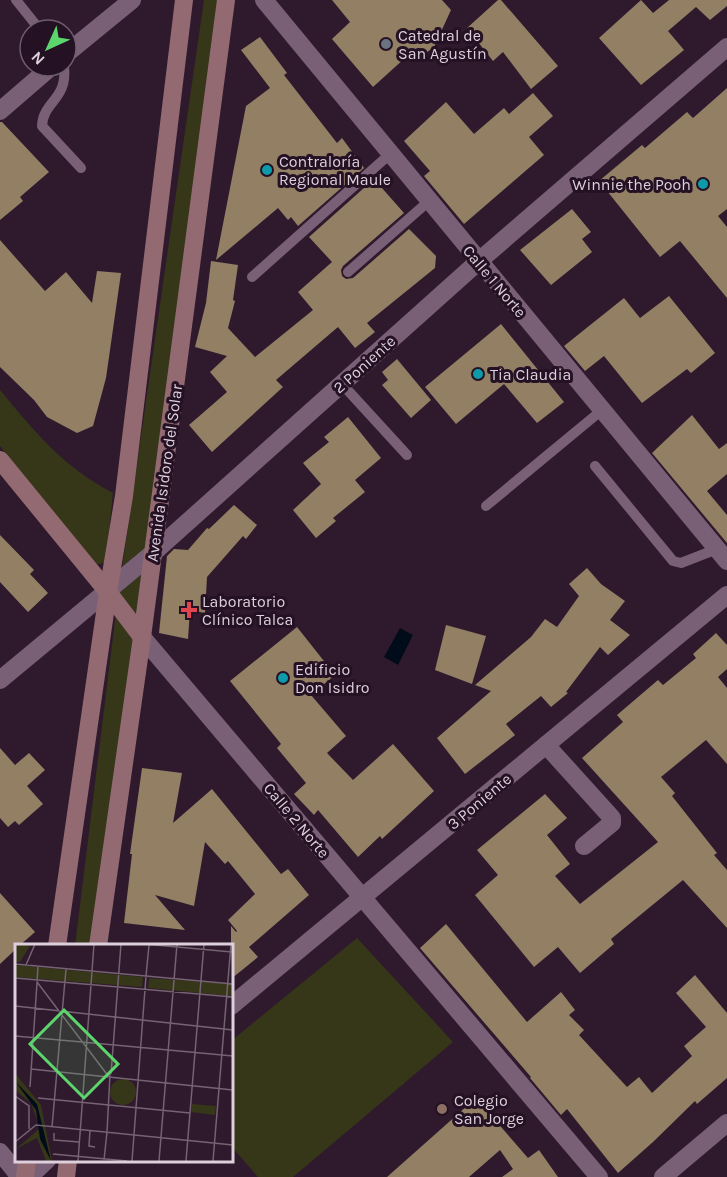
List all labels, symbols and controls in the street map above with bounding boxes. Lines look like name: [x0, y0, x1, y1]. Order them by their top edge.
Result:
north arrow: [18, 18, 78, 78]
place label: Catedral de San Agustín: [398, 26, 487, 63]
marker: Catedral de San Agustín: [379, 37, 393, 51]
text: N: [27, 47, 49, 69]
place label: Contraloría Regional Maule: [279, 152, 391, 189]
marker: Contraloría Regional Maule: [260, 163, 274, 177]
place label: Winnie the Pooh: [572, 175, 691, 194]
marker: Winnie the Pooh: [696, 177, 710, 191]
street label: Calle 1 Norte: [459, 241, 530, 321]
street label: 2 Poniente: [329, 331, 399, 397]
place label: Tia Claudia: [490, 365, 571, 384]
marker: Tia Claudia: [471, 367, 485, 381]
street label: Avenida Isidoro del Solar: [143, 383, 186, 563]
place label: Laboratorio Clínico Talca: [202, 592, 293, 629]
marker: Laboratorio Clínico Talca: [180, 601, 198, 619]
place label: Edificio Don Isidro: [295, 660, 369, 697]
marker: Edificio Don Isidro: [276, 671, 290, 685]
street label: 3 Poniente: [444, 769, 515, 834]
street label: Calle 2 Norte: [260, 779, 334, 862]
inset map: [15, 944, 232, 1162]
place label: Colegio San Jorge: [454, 1091, 524, 1128]
marker: Colegio San Jorge: [435, 1102, 449, 1116]

